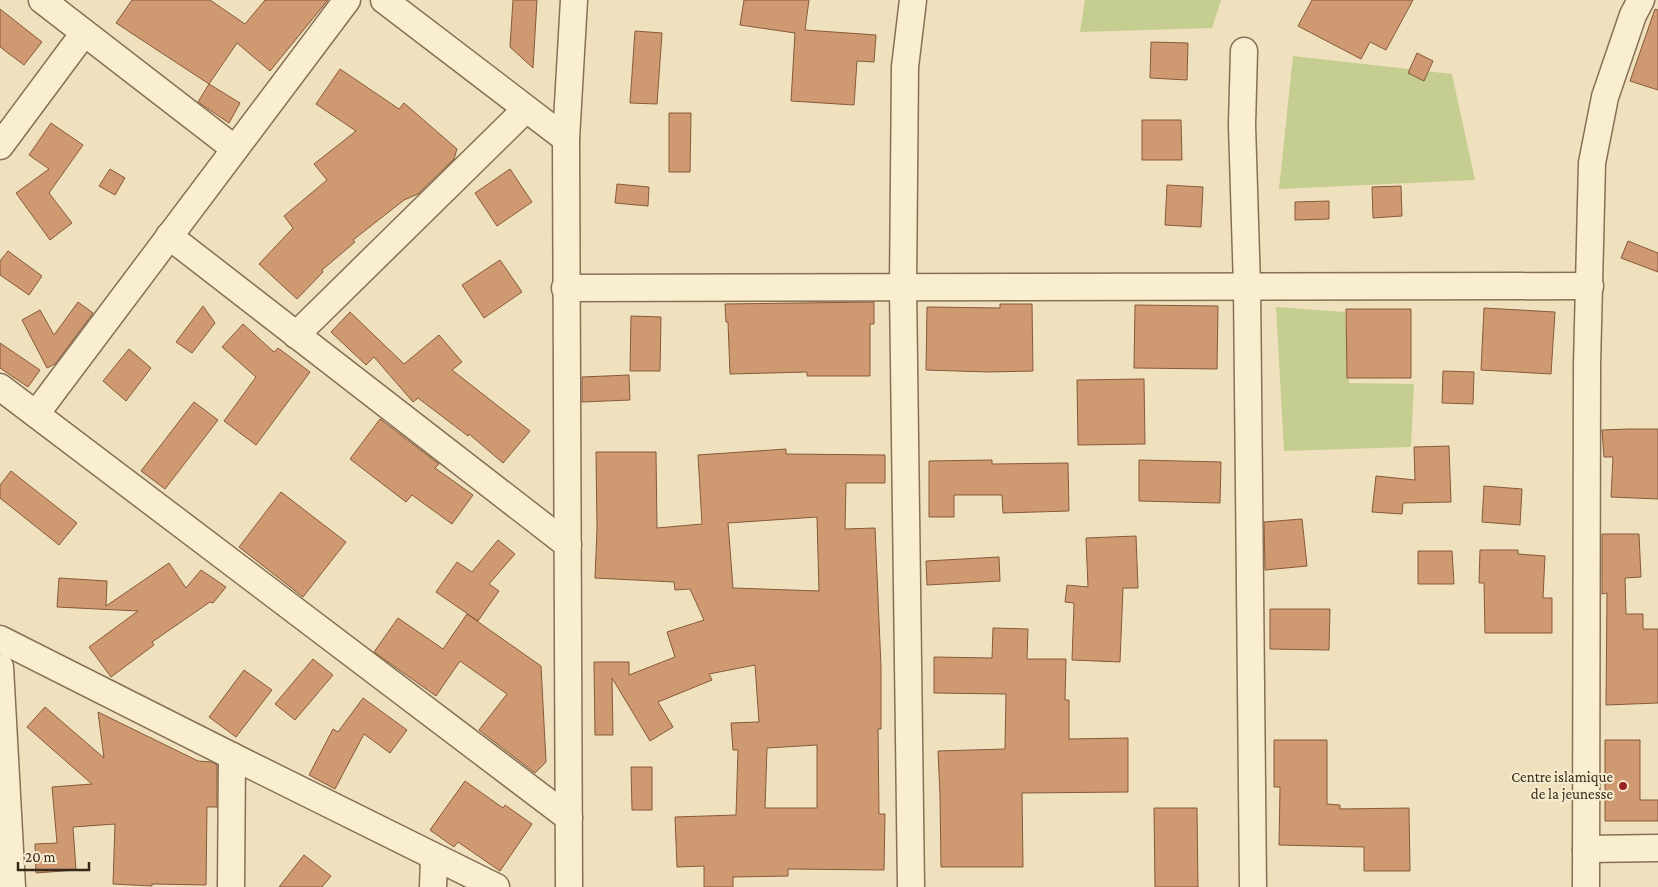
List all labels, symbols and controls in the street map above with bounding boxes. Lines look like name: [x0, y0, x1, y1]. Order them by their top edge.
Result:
place label: Centre islamique de la jeunesse: [1511, 769, 1613, 803]
marker: Centre islamique de la jeunesse: [1617, 780, 1629, 792]
scale bar: [18, 840, 89, 872]
text: 20 m: [25, 849, 56, 865]

